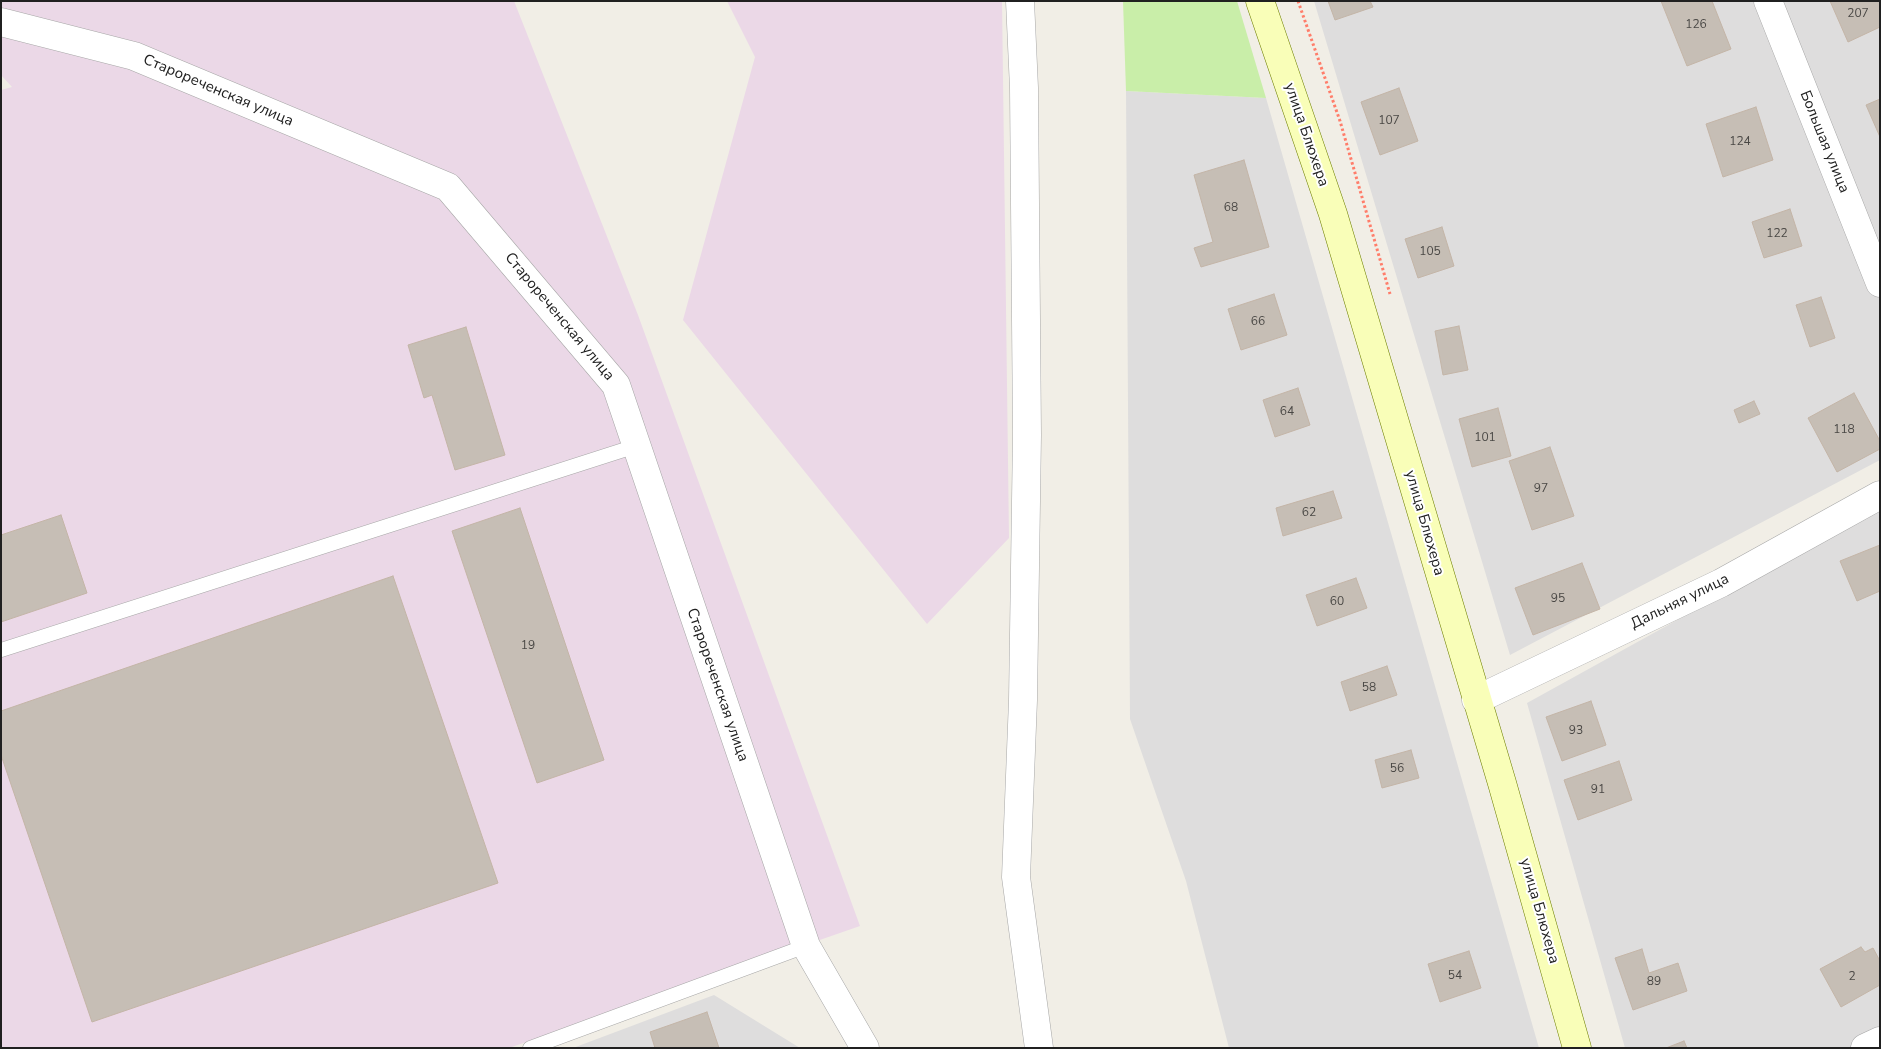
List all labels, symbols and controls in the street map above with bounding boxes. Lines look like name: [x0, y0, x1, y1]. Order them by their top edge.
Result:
house number: 207: [1847, 7, 1869, 21]
house number: 126: [1685, 18, 1707, 32]
street label: Старореченская улица: [140, 51, 296, 131]
street label: улица Блюхера: [1280, 81, 1332, 189]
street label: Большая улица: [1795, 88, 1853, 196]
house number: 107: [1378, 114, 1400, 128]
house number: 124: [1729, 135, 1751, 149]
house number: 68: [1224, 201, 1238, 215]
house number: 122: [1766, 227, 1788, 241]
house number: 105: [1419, 245, 1441, 259]
street label: Старореченская улица: [500, 249, 618, 385]
house number: 66: [1251, 315, 1265, 329]
house number: 64: [1280, 405, 1294, 419]
house number: 118: [1833, 423, 1855, 437]
house number: 101: [1474, 431, 1496, 445]
street label: улица Блюхера: [1400, 468, 1448, 578]
house number: 97: [1534, 482, 1548, 496]
house number: 62: [1302, 506, 1316, 520]
street label: Дальняя улица: [1628, 570, 1732, 634]
house number: 95: [1551, 592, 1565, 606]
house number: 60: [1330, 595, 1344, 609]
street label: Старореченская улица: [682, 606, 752, 764]
house number: 19: [521, 639, 535, 653]
house number: 58: [1362, 681, 1376, 695]
house number: 93: [1569, 724, 1583, 738]
house number: 56: [1390, 762, 1404, 776]
house number: 91: [1591, 783, 1605, 797]
street label: улица Блюхера: [1515, 856, 1563, 966]
house number: 54: [1448, 969, 1462, 983]
house number: 2: [1848, 970, 1856, 984]
house number: 89: [1647, 975, 1661, 989]

